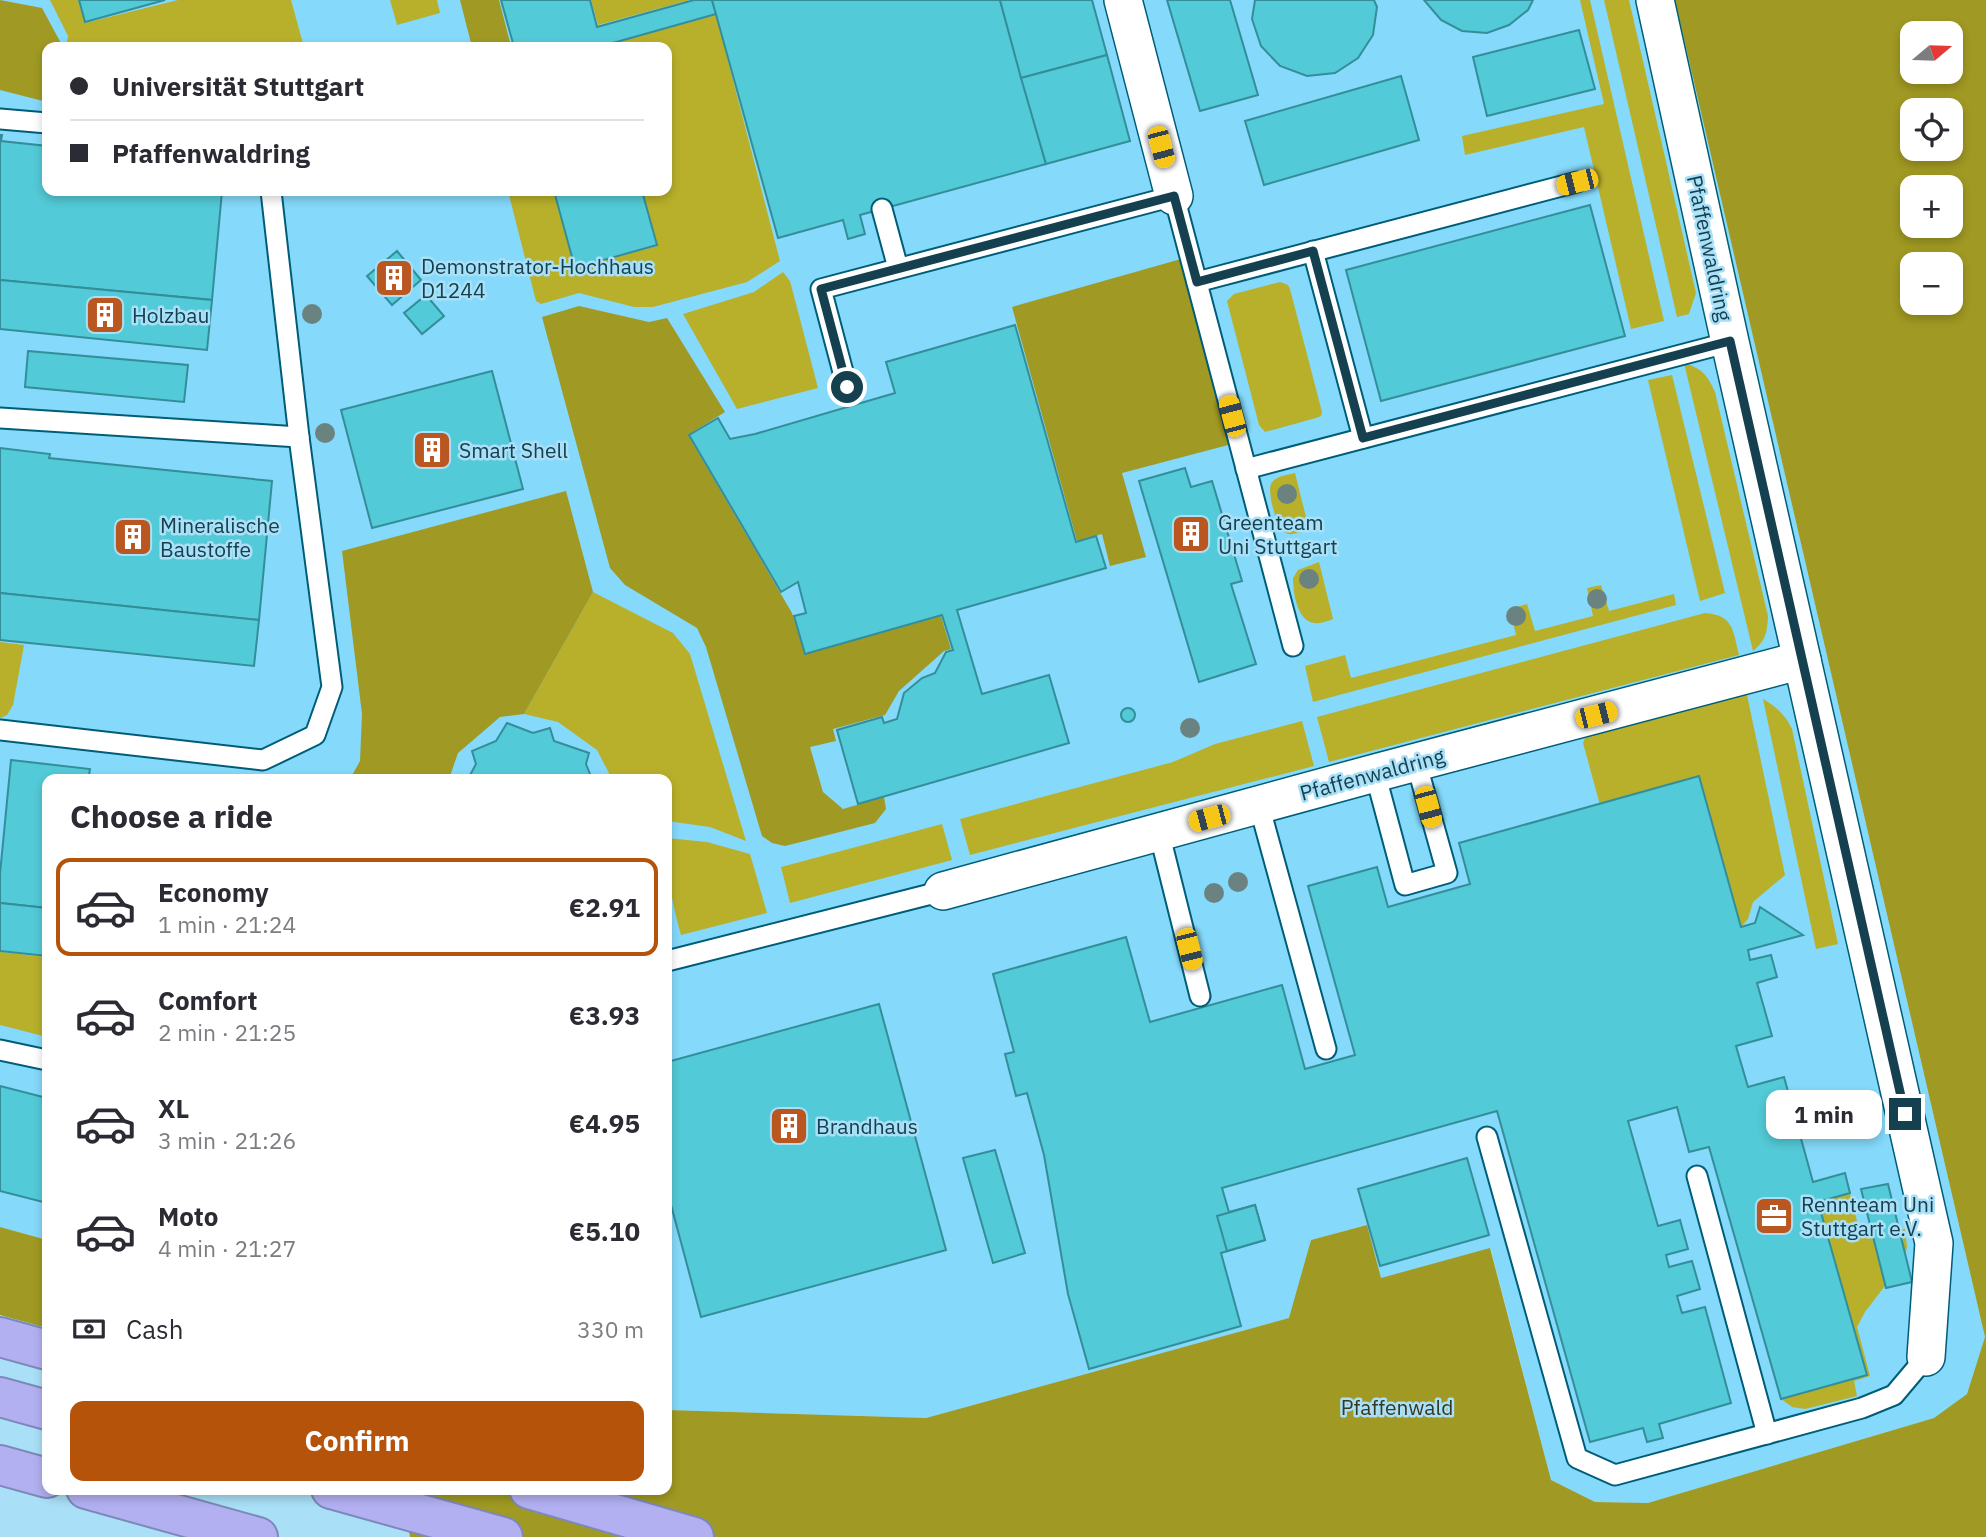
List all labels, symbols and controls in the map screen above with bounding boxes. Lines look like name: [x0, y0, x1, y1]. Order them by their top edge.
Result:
north arrow: [1900, 21, 1964, 84]
map controls: [1900, 21, 1963, 315]
text: Universität Stuttgart: [112, 69, 364, 103]
button: locate: [1900, 98, 1963, 161]
car: [1146, 124, 1177, 170]
text: Pfaffenwaldring: [112, 136, 310, 170]
car: [1555, 167, 1600, 197]
street label: Pfaffenwaldring: [1681, 172, 1739, 324]
button: +: [1900, 175, 1963, 238]
place label: Demonstrator-Hochhaus D1244: [421, 252, 654, 304]
button: −: [1900, 252, 1963, 315]
building icon: Demonstrator-Hochhaus D1244: [373, 257, 415, 299]
building icon: Holzbau: [84, 294, 126, 336]
place label: Holzbau: [132, 301, 209, 329]
route start: [831, 371, 863, 403]
car: [1217, 393, 1248, 439]
building icon: Smart Shell: [411, 429, 453, 471]
place label: Smart Shell: [459, 436, 568, 464]
place label: Greenteam Uni Stuttgart: [1218, 508, 1338, 560]
place label: Mineralische Baustoffe: [160, 511, 280, 563]
building icon: Greenteam Uni Stuttgart: [1170, 513, 1212, 555]
building icon: Mineralische Baustoffe: [112, 516, 154, 558]
car: [1574, 700, 1619, 730]
street label: Pfaffenwaldring: [1297, 741, 1447, 807]
car: [1413, 784, 1444, 830]
text: Choose a ride: [70, 795, 273, 837]
car: [1186, 802, 1233, 834]
text: Economy: [158, 875, 269, 909]
icon: car: [74, 876, 137, 939]
text: €2.91: [569, 890, 640, 924]
text: 1 min · 21:24: [158, 909, 296, 939]
car: [1174, 926, 1205, 972]
text: Comfort: [158, 983, 257, 1017]
icon: car: [74, 984, 137, 1047]
text: €3.93: [569, 998, 640, 1032]
text: 2 min · 21:25: [158, 1017, 296, 1047]
callout: 1 min: [1765, 1090, 1881, 1138]
text: XL: [158, 1091, 189, 1125]
icon: car: [74, 1092, 137, 1155]
route end: [1889, 1098, 1921, 1130]
text: 1 min: [1794, 1099, 1854, 1129]
building icon: Brandhaus: [768, 1105, 810, 1147]
text: €4.95: [569, 1106, 640, 1140]
place label: Brandhaus: [816, 1112, 918, 1140]
text: 3 min · 21:26: [158, 1125, 296, 1155]
place label: Rennteam Uni Stuttgart e.V.: [1801, 1190, 1934, 1242]
office icon: Rennteam Uni Stuttgart e.V.: [1753, 1195, 1795, 1237]
text: Moto: [158, 1199, 218, 1233]
icon: car: [74, 1200, 137, 1263]
text: €5.10: [569, 1214, 640, 1248]
text: 4 min · 21:27: [158, 1233, 296, 1263]
icon: cash: [70, 1310, 108, 1348]
text: Cash: [126, 1312, 183, 1346]
text: 330 m: [577, 1314, 644, 1344]
park label: Pfaffenwald: [1341, 1393, 1453, 1421]
button: Confirm: [70, 1401, 644, 1481]

